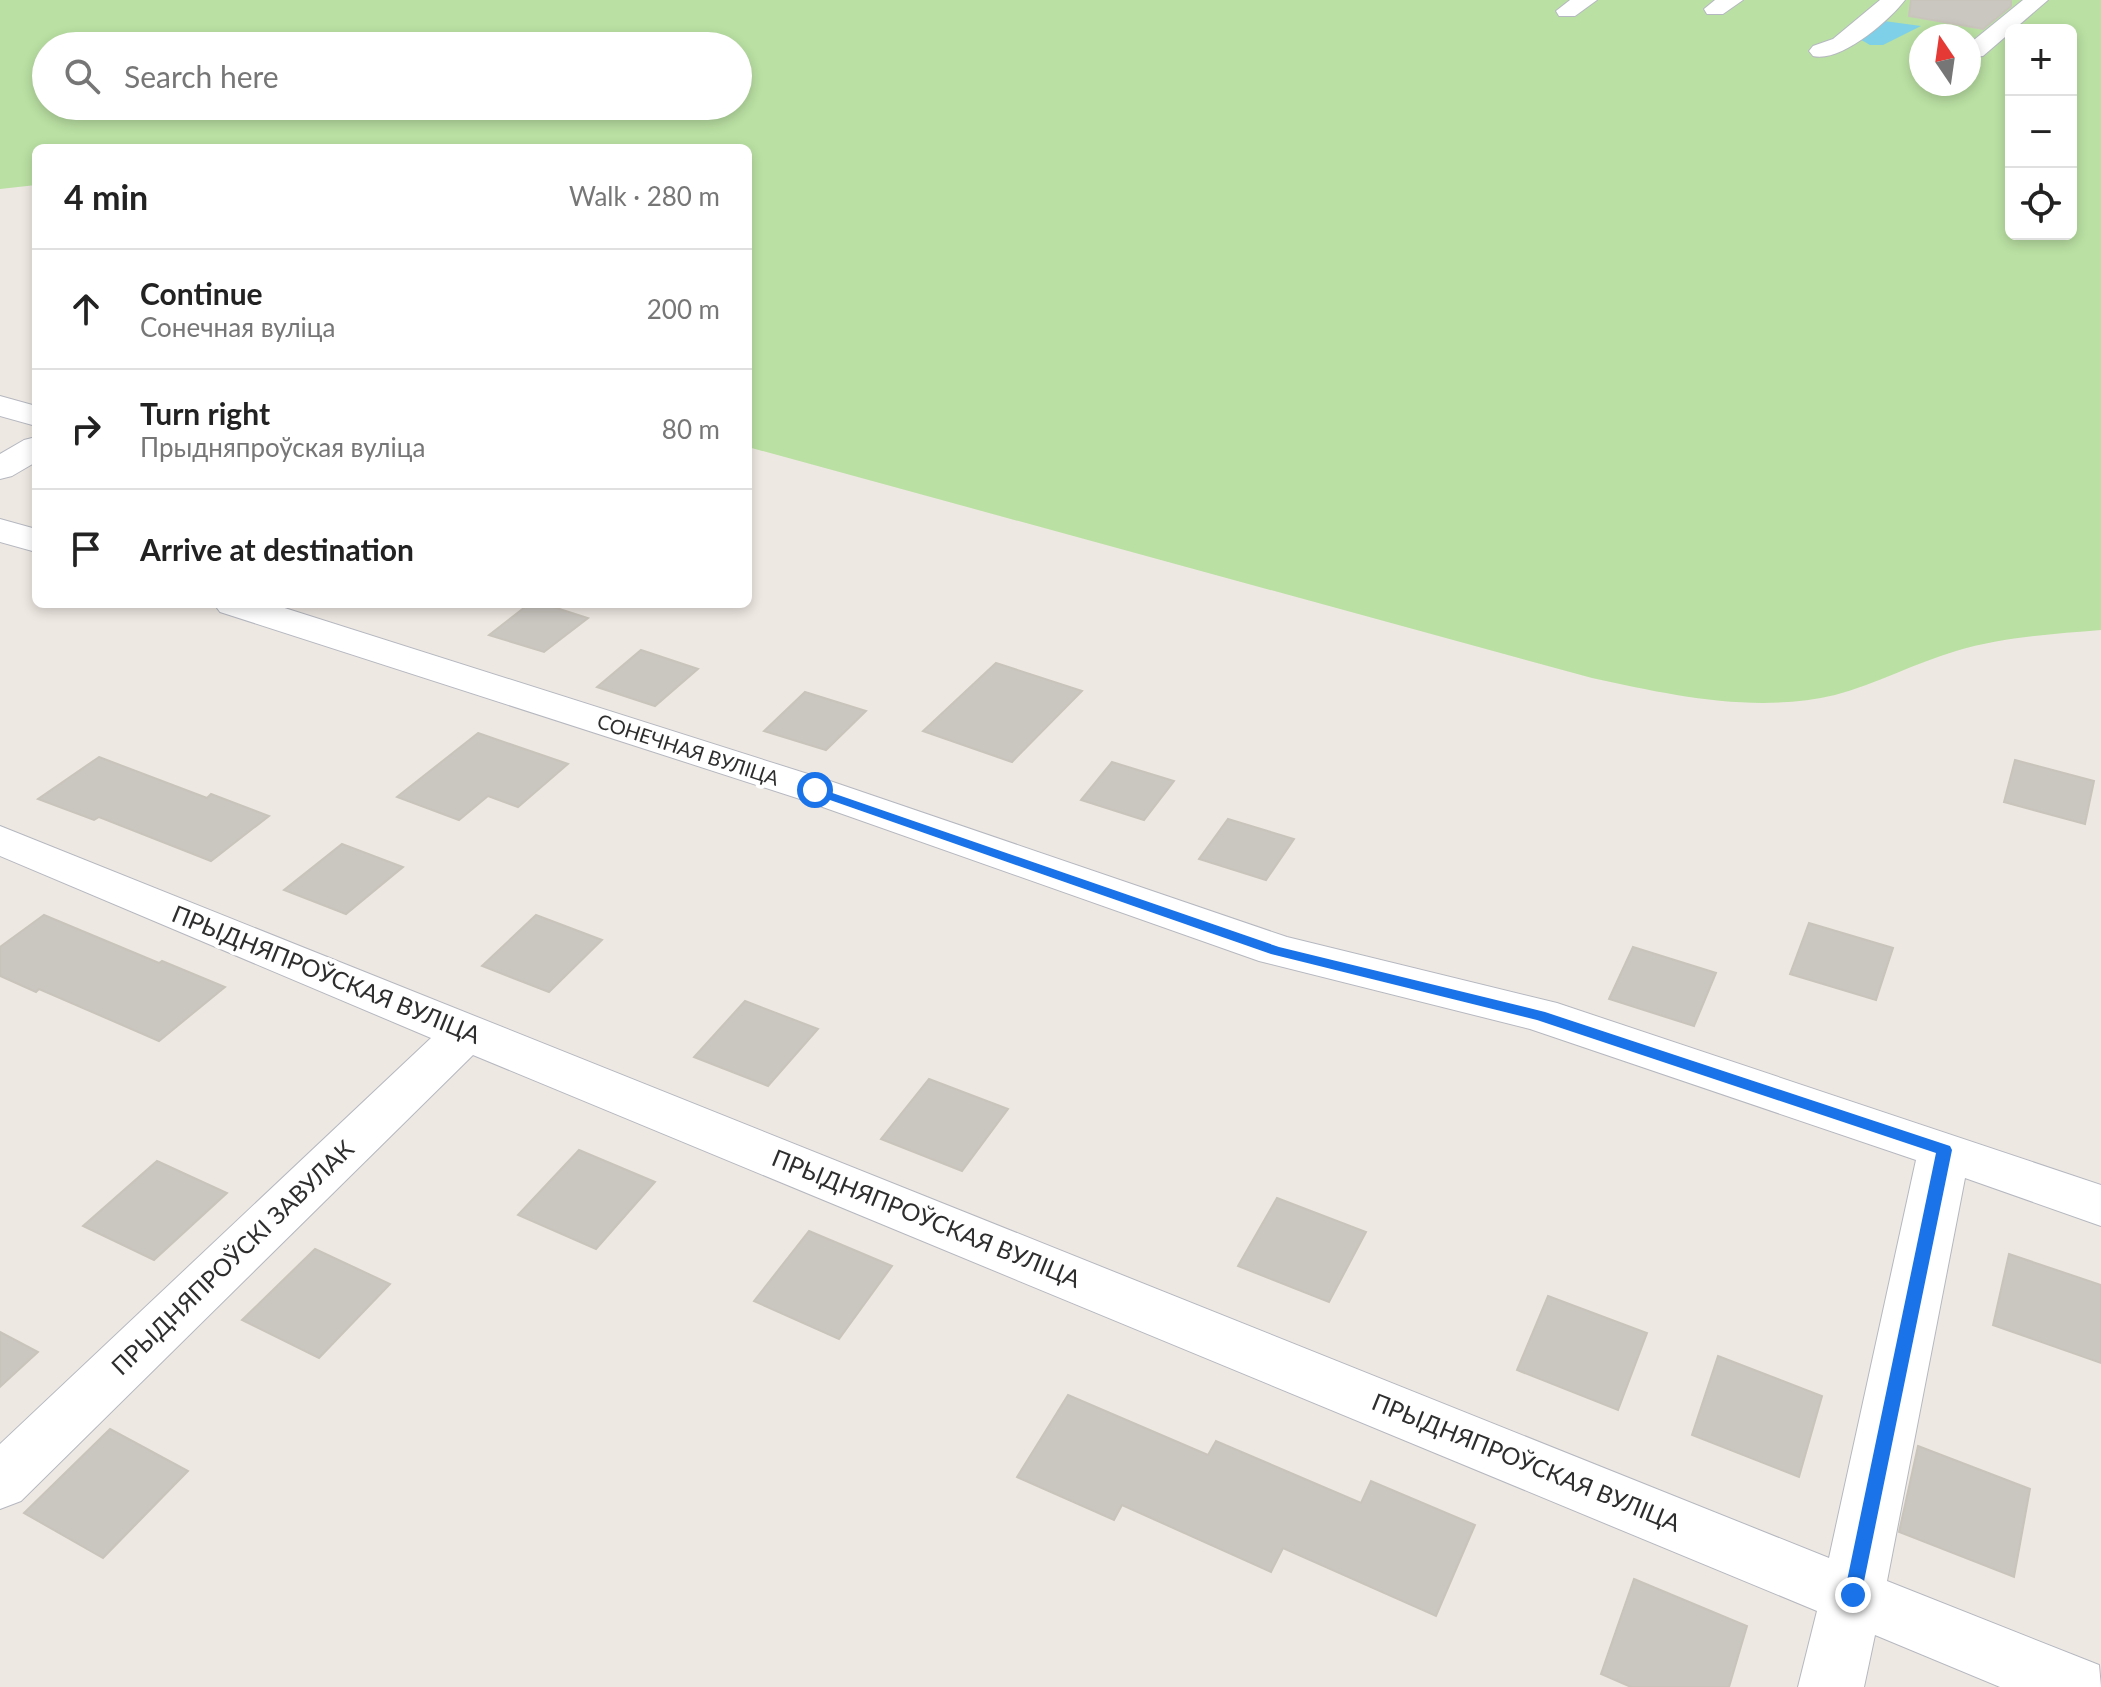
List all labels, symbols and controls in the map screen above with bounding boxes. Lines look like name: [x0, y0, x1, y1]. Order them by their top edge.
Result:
north arrow: [1909, 24, 1981, 96]
map controls: [2005, 24, 2077, 240]
button: +: [2005, 24, 2077, 96]
search box: [32, 32, 752, 120]
icon: search: [60, 54, 104, 98]
text: Search here: [124, 58, 279, 94]
button: −: [2005, 96, 2077, 168]
button: locate: [2005, 168, 2077, 240]
text: 4 min: [64, 176, 148, 217]
text: Walk · 280 m: [569, 180, 720, 212]
text: Continue: [140, 275, 263, 311]
icon: ahead: [64, 287, 108, 331]
text: 200 m: [647, 293, 720, 325]
text: Сонечная вуліца: [140, 311, 336, 343]
text: Turn right: [140, 395, 270, 431]
icon: right: [64, 407, 108, 451]
text: 80 m: [662, 413, 720, 445]
text: Прыдняпроўская вуліца: [140, 431, 425, 463]
icon: arrive: [64, 527, 108, 571]
text: Arrive at destination: [140, 531, 414, 567]
street label: СОНЕЧНАЯ ВУЛІЦА: [594, 708, 783, 790]
route start: [797, 772, 833, 808]
street label: ПРЫДНЯПРОЎСКАЯ ВУЛІЦА: [168, 898, 486, 1049]
street label: ПРЫДНЯПРОЎСКІ ЗАВУЛАК: [105, 1134, 359, 1380]
street label: ПРЫДНЯПРОЎСКАЯ ВУЛІЦА: [768, 1142, 1086, 1293]
street label: ПРЫДНЯПРОЎСКАЯ ВУЛІЦА: [1368, 1386, 1686, 1537]
route end: [1835, 1577, 1871, 1613]

